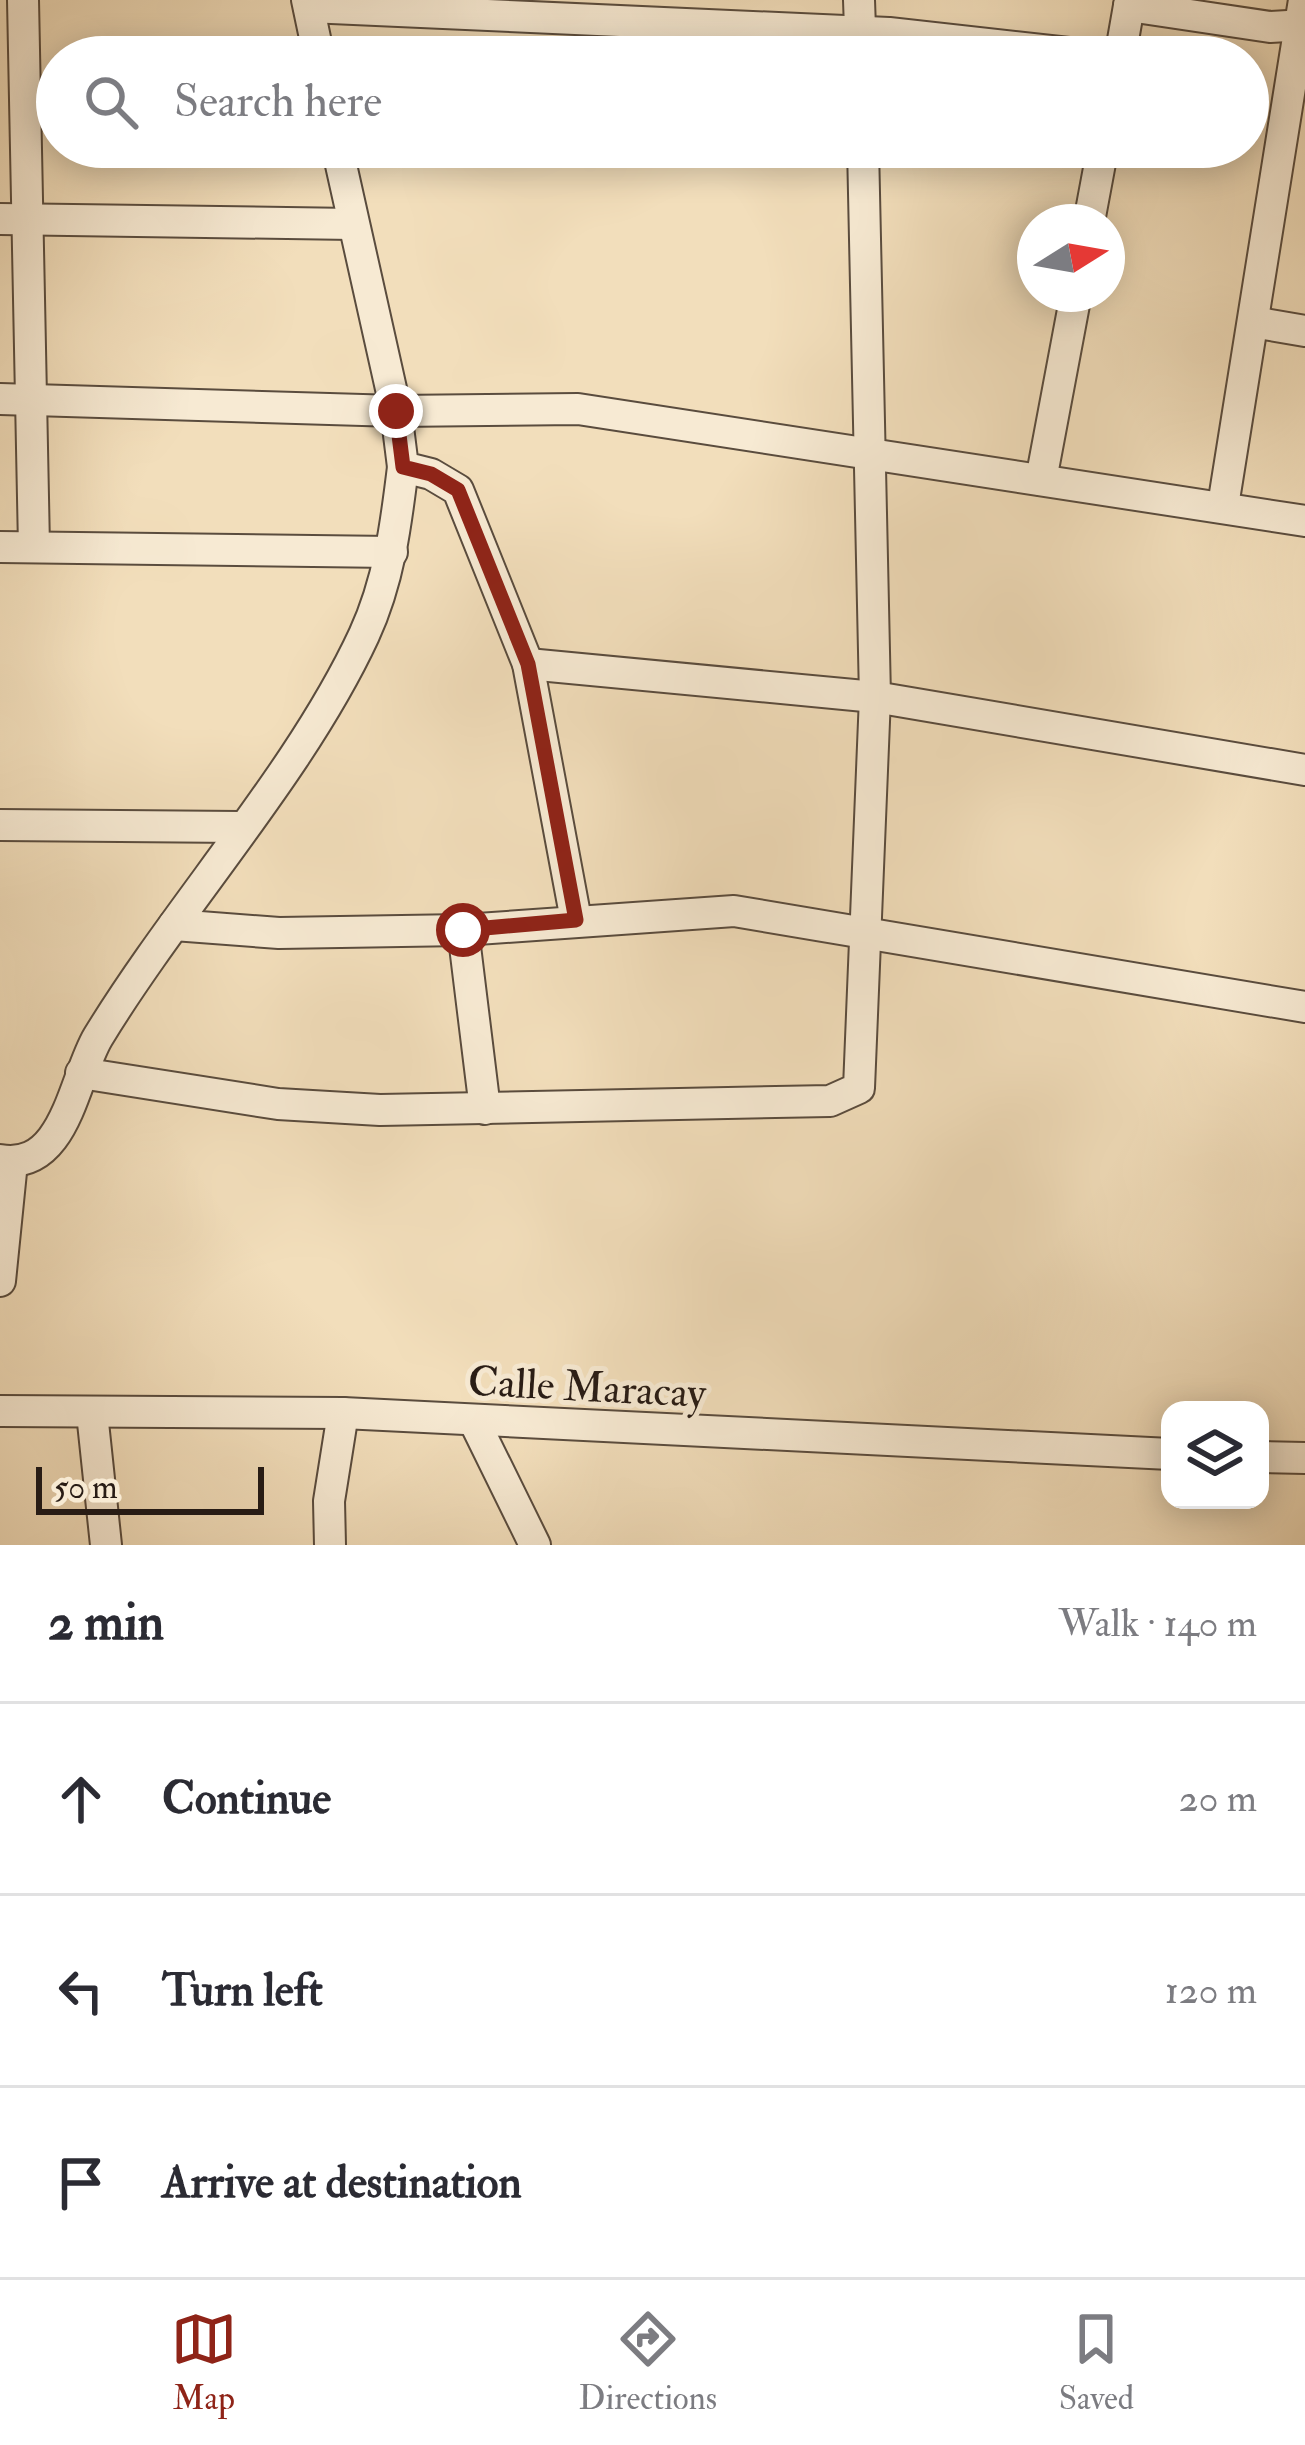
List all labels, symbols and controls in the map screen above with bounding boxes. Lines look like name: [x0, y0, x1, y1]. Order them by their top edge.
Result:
search box: [36, 36, 1269, 168]
icon: search: [78, 69, 144, 135]
text: Search here: [174, 74, 382, 130]
north arrow: [1017, 204, 1125, 312]
route end: [369, 384, 423, 438]
route start: [436, 903, 490, 957]
street label: Calle Maracay: [466, 1356, 708, 1420]
map controls: [1161, 1401, 1269, 1509]
button: layers: [1161, 1401, 1269, 1509]
scale bar: [36, 1461, 264, 1514]
text: 50 m: [54, 1467, 118, 1508]
text: 2 min: [48, 1591, 164, 1655]
text: Walk · 140 m: [1059, 1599, 1257, 1648]
icon: ahead: [48, 1766, 114, 1832]
text: Continue: [162, 1771, 331, 1827]
text: 20 m: [1179, 1774, 1257, 1823]
icon: left: [48, 1958, 114, 2024]
text: Turn left: [162, 1963, 323, 2019]
text: 120 m: [1165, 1966, 1257, 2015]
icon: arrive: [48, 2150, 114, 2216]
text: Arrive at destination: [162, 2155, 522, 2211]
tab: Map: [171, 2306, 237, 2419]
tab: Directions: [579, 2306, 717, 2419]
tab: Saved: [1059, 2306, 1134, 2419]

